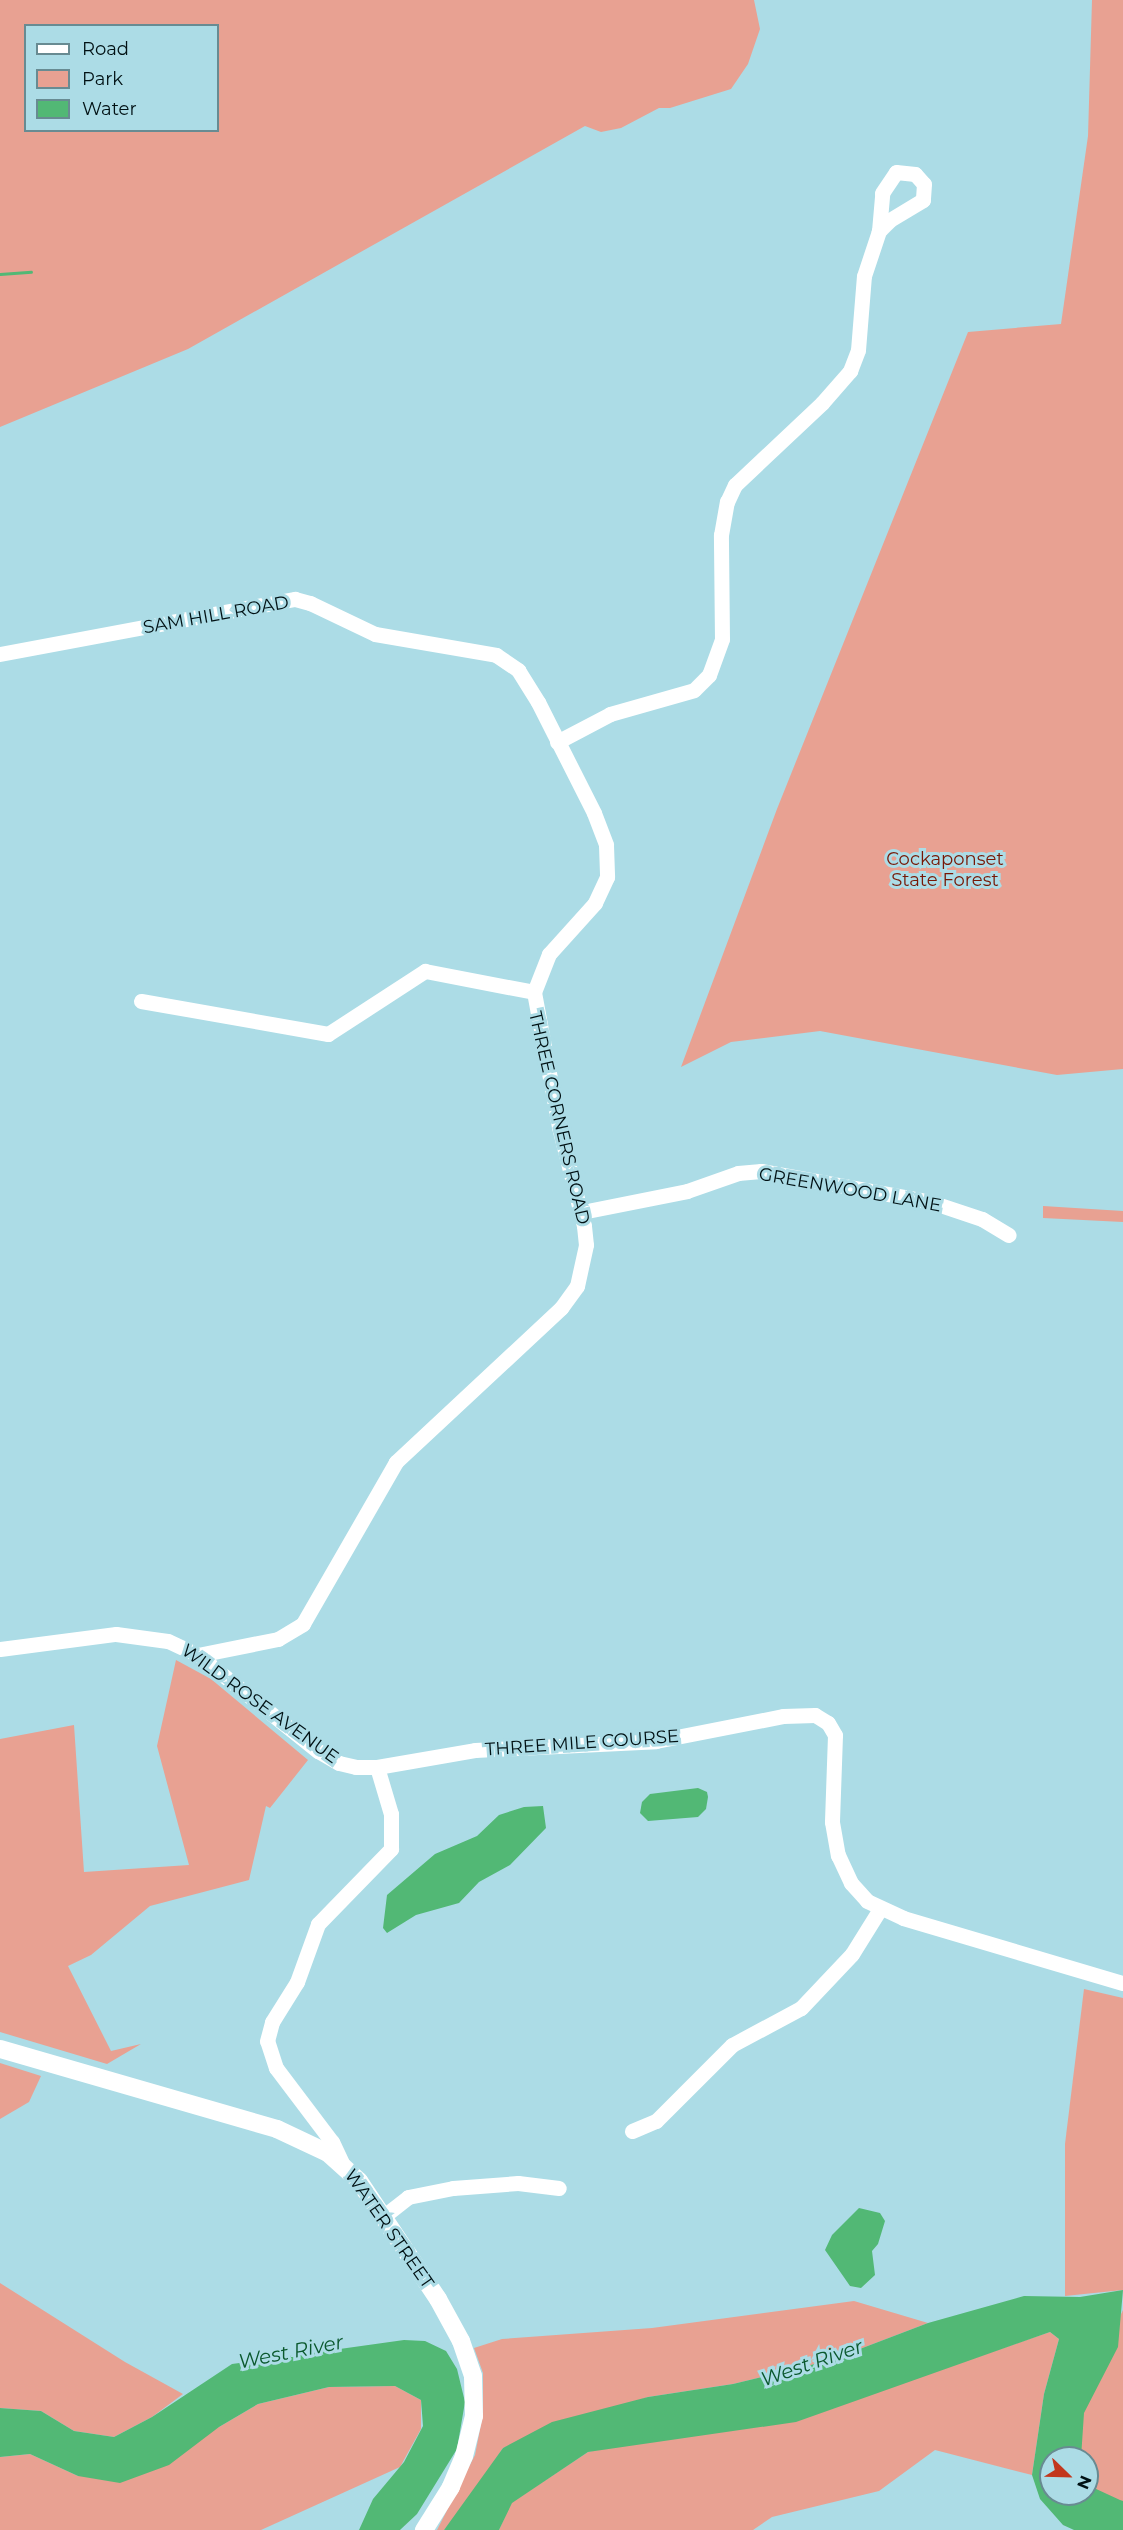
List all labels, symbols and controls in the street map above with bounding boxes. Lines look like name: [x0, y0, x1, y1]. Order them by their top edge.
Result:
legend: [24, 24, 219, 132]
text: Road: [82, 38, 129, 60]
text: Park: [82, 68, 123, 90]
text: Water: [82, 98, 137, 120]
street label: SAM HILL ROAD: [141, 592, 291, 638]
park label: Cockaponset State Forest: [886, 849, 1004, 892]
street label: THREE CORNERS ROAD: [524, 1009, 594, 1227]
street label: GREENWOOD LANE: [757, 1163, 943, 1217]
street label: WILD ROSE AVENUE: [177, 1640, 343, 1768]
street label: THREE MILE COURSE: [484, 1725, 680, 1761]
street label: WATER STREET: [340, 2165, 438, 2293]
water label: West River: [236, 2330, 346, 2374]
water label: West River: [758, 2334, 866, 2392]
north arrow: [1039, 2446, 1099, 2506]
text: N: [1073, 2473, 1095, 2492]

